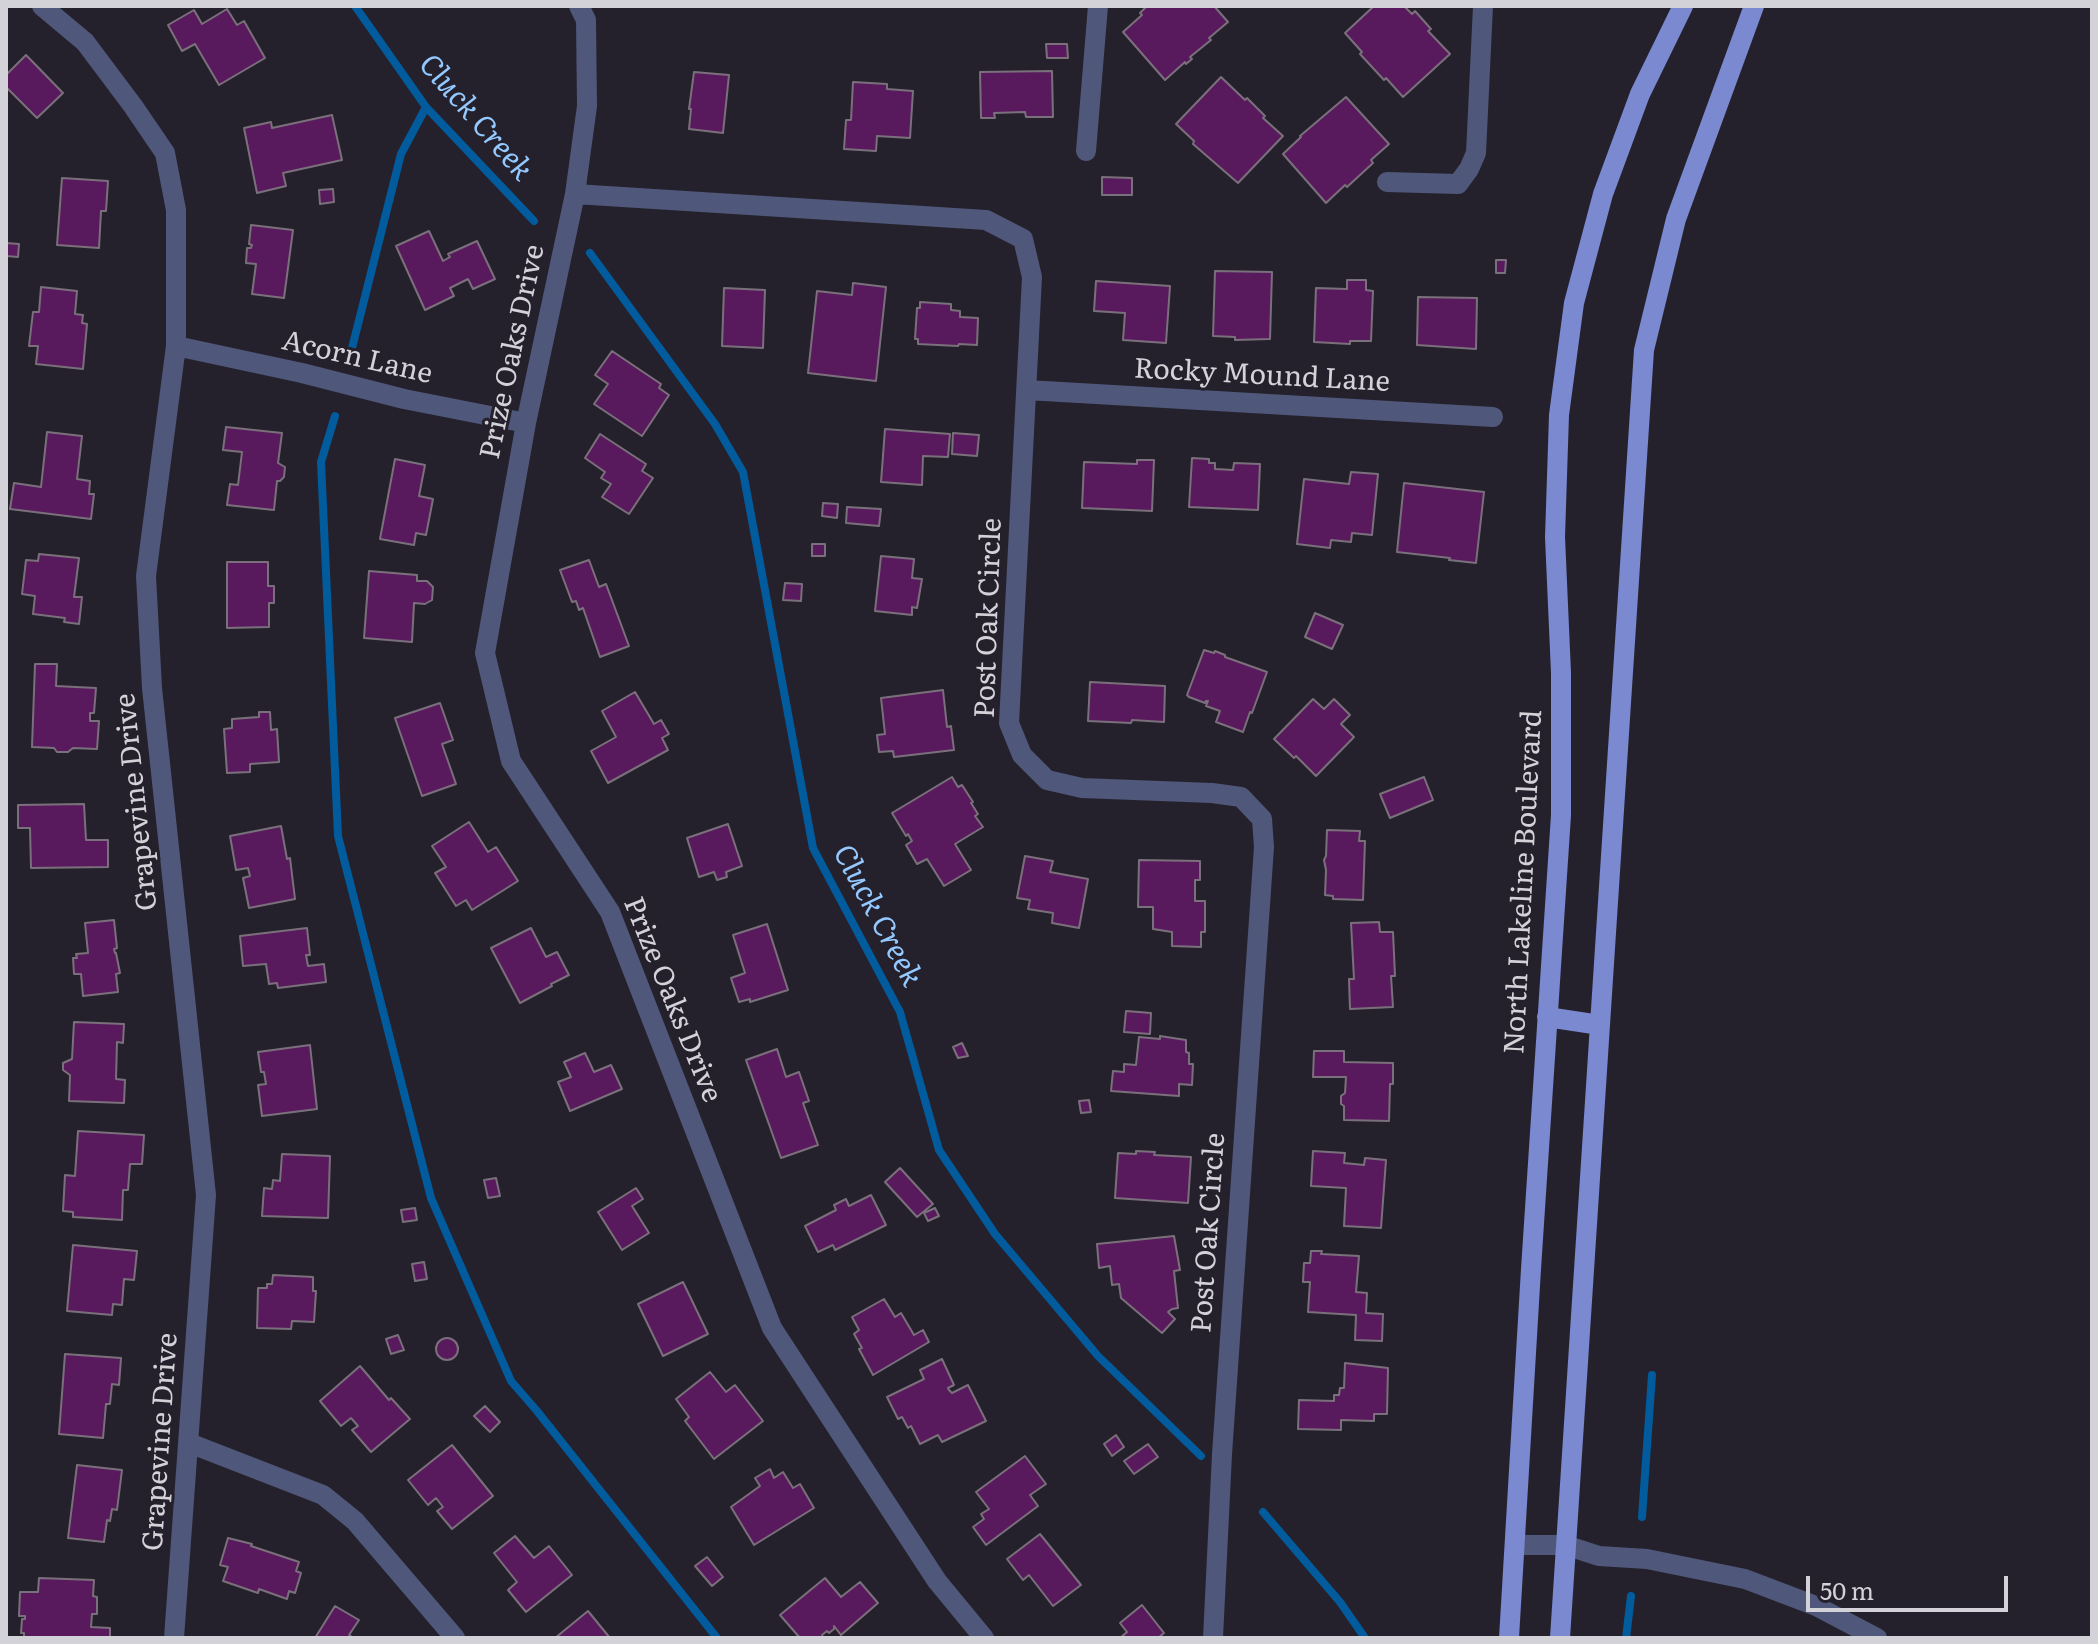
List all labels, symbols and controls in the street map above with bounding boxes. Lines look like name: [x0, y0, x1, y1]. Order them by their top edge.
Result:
water label: Cluck Creek: [410, 48, 540, 188]
street label: Prize Oaks Drive: [474, 242, 552, 462]
street label: Acorn Lane: [279, 324, 435, 392]
street label: Rocky Mound Lane: [1133, 353, 1391, 399]
street label: Post Oak Circle: [969, 517, 1009, 719]
street label: Grapevine Drive: [109, 692, 165, 912]
street label: North Lakeline Boulevard: [1498, 709, 1550, 1055]
water label: Cluck Creek: [825, 839, 929, 993]
street label: Prize Oaks Drive: [616, 892, 728, 1108]
street label: Post Oak Circle: [1185, 1132, 1233, 1334]
street label: Grapevine Drive: [137, 1332, 185, 1552]
scale bar: [1810, 1560, 2012, 1610]
text: 50 m: [1820, 1572, 1874, 1607]

